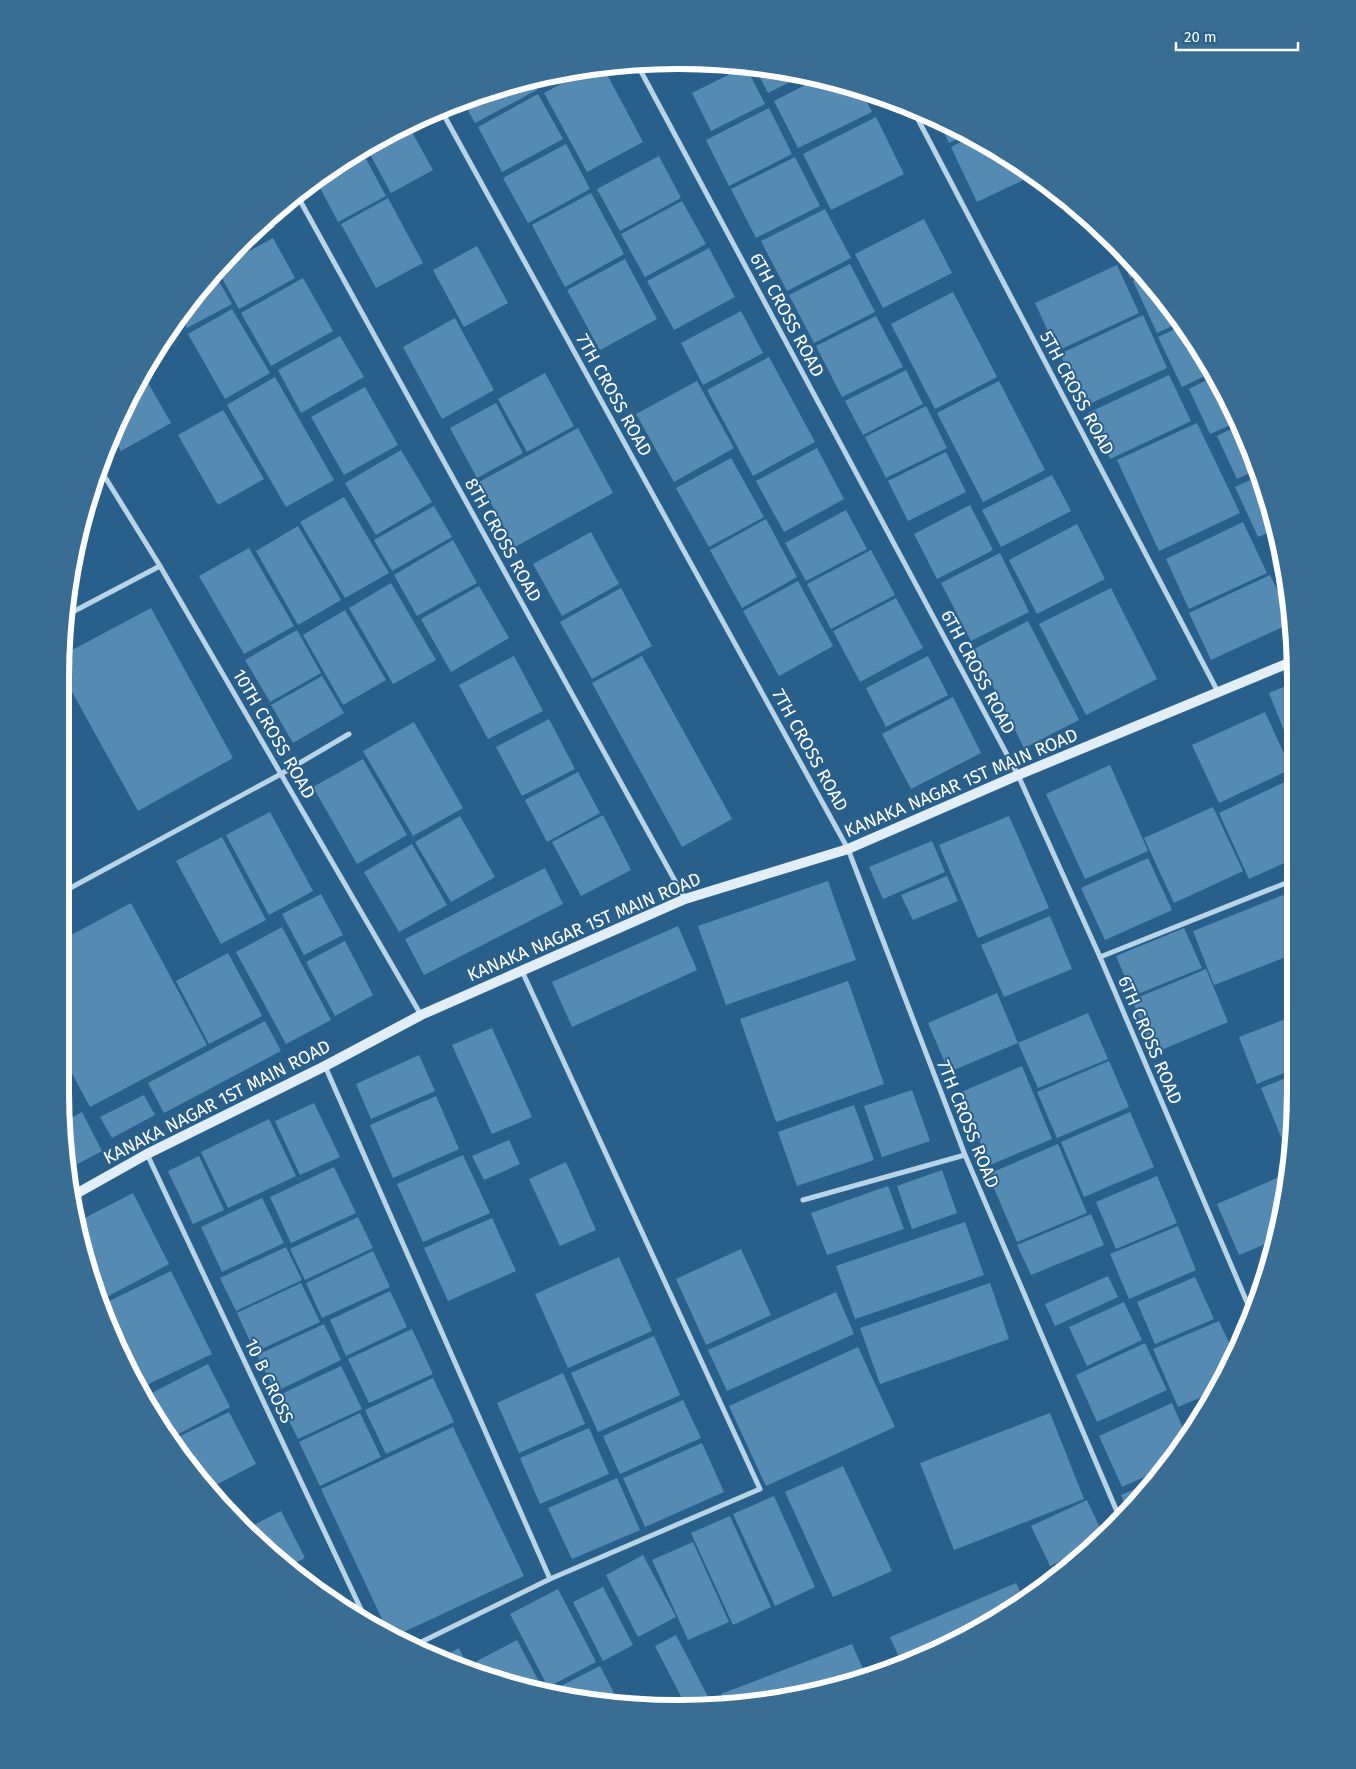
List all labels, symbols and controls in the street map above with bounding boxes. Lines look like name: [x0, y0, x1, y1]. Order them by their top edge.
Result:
scale bar: [1176, 20, 1298, 52]
text: 20 m: [1184, 28, 1217, 46]
street label: 6TH CROSS ROAD: [745, 249, 829, 381]
street label: 5TH CROSS ROAD: [1035, 327, 1119, 459]
street label: 7TH CROSS ROAD: [571, 330, 657, 460]
street label: 8TH CROSS ROAD: [460, 474, 546, 606]
street label: 6TH CROSS ROAD: [936, 606, 1020, 738]
street label: 10TH CROSS ROAD: [228, 665, 320, 803]
street label: 7TH CROSS ROAD: [767, 685, 853, 815]
street label: KANAKA NAGAR 1ST MAIN ROAD: [841, 724, 1081, 842]
street label: KANAKA NAGAR 1ST MAIN ROAD: [464, 868, 704, 986]
street label: 6TH CROSS ROAD: [1113, 972, 1187, 1108]
street label: KANAKA NAGAR 1ST MAIN ROAD: [100, 1035, 334, 1169]
street label: 7TH CROSS ROAD: [932, 1057, 1004, 1191]
street label: 10 B CROSS: [240, 1335, 298, 1427]

